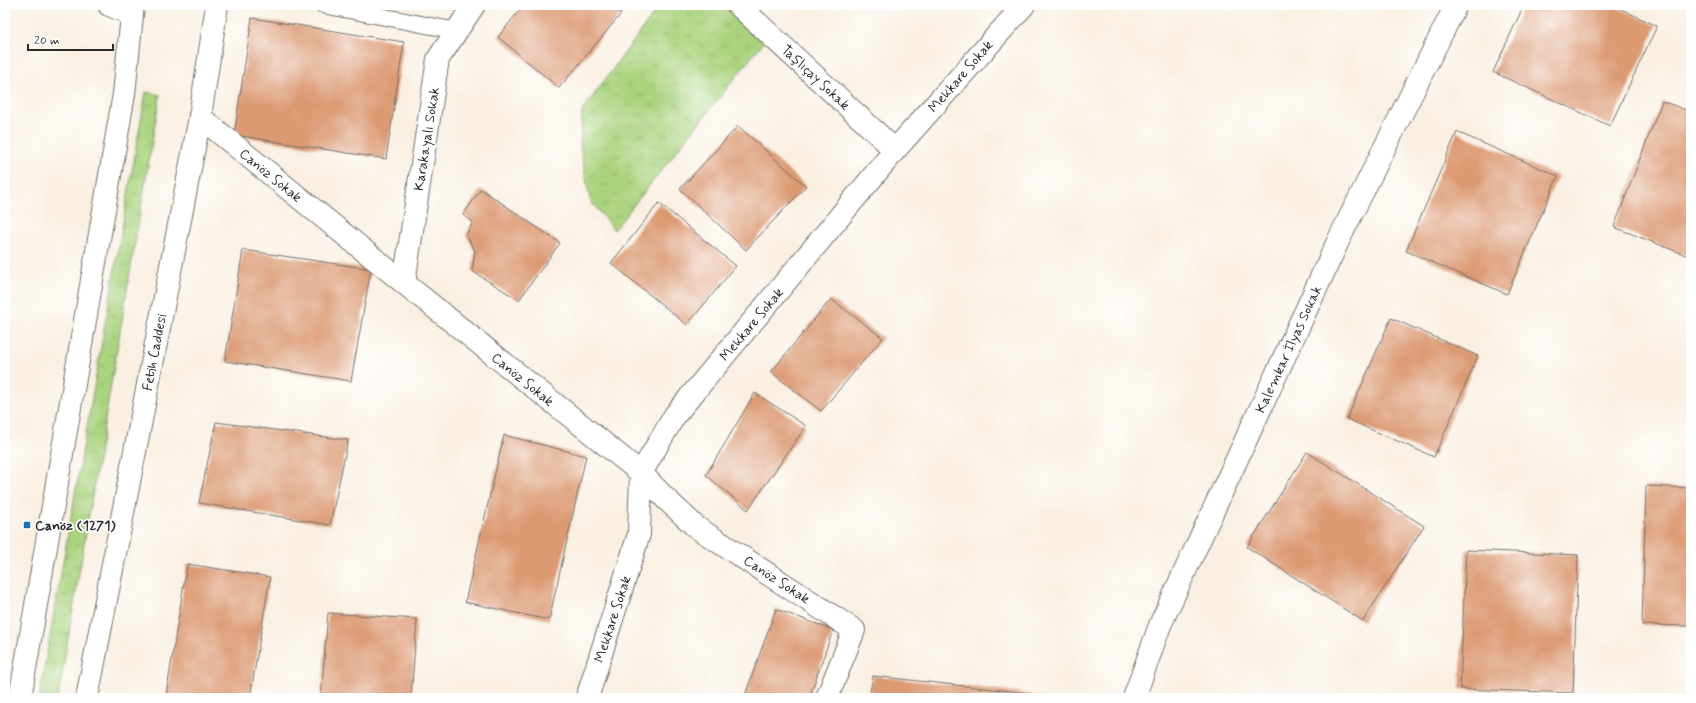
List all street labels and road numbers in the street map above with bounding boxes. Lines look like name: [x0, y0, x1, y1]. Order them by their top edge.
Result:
street label: Mekkare Sokak: [924, 37, 997, 117]
street label: Taşlıçay Sokak: [777, 41, 853, 114]
street label: Karakayalı Sokak: [410, 86, 444, 192]
street label: Canöz Sokak: [235, 145, 305, 207]
street label: Kalemkar İlyas Sokak: [1251, 283, 1326, 416]
street label: Mekkare Sokak: [716, 284, 788, 365]
street label: Fetih Caddesi: [139, 312, 171, 392]
street label: Canöz Sokak: [487, 349, 557, 411]
street label: Canöz Sokak: [740, 552, 813, 608]
street label: Mekkare Sokak: [590, 574, 635, 665]

